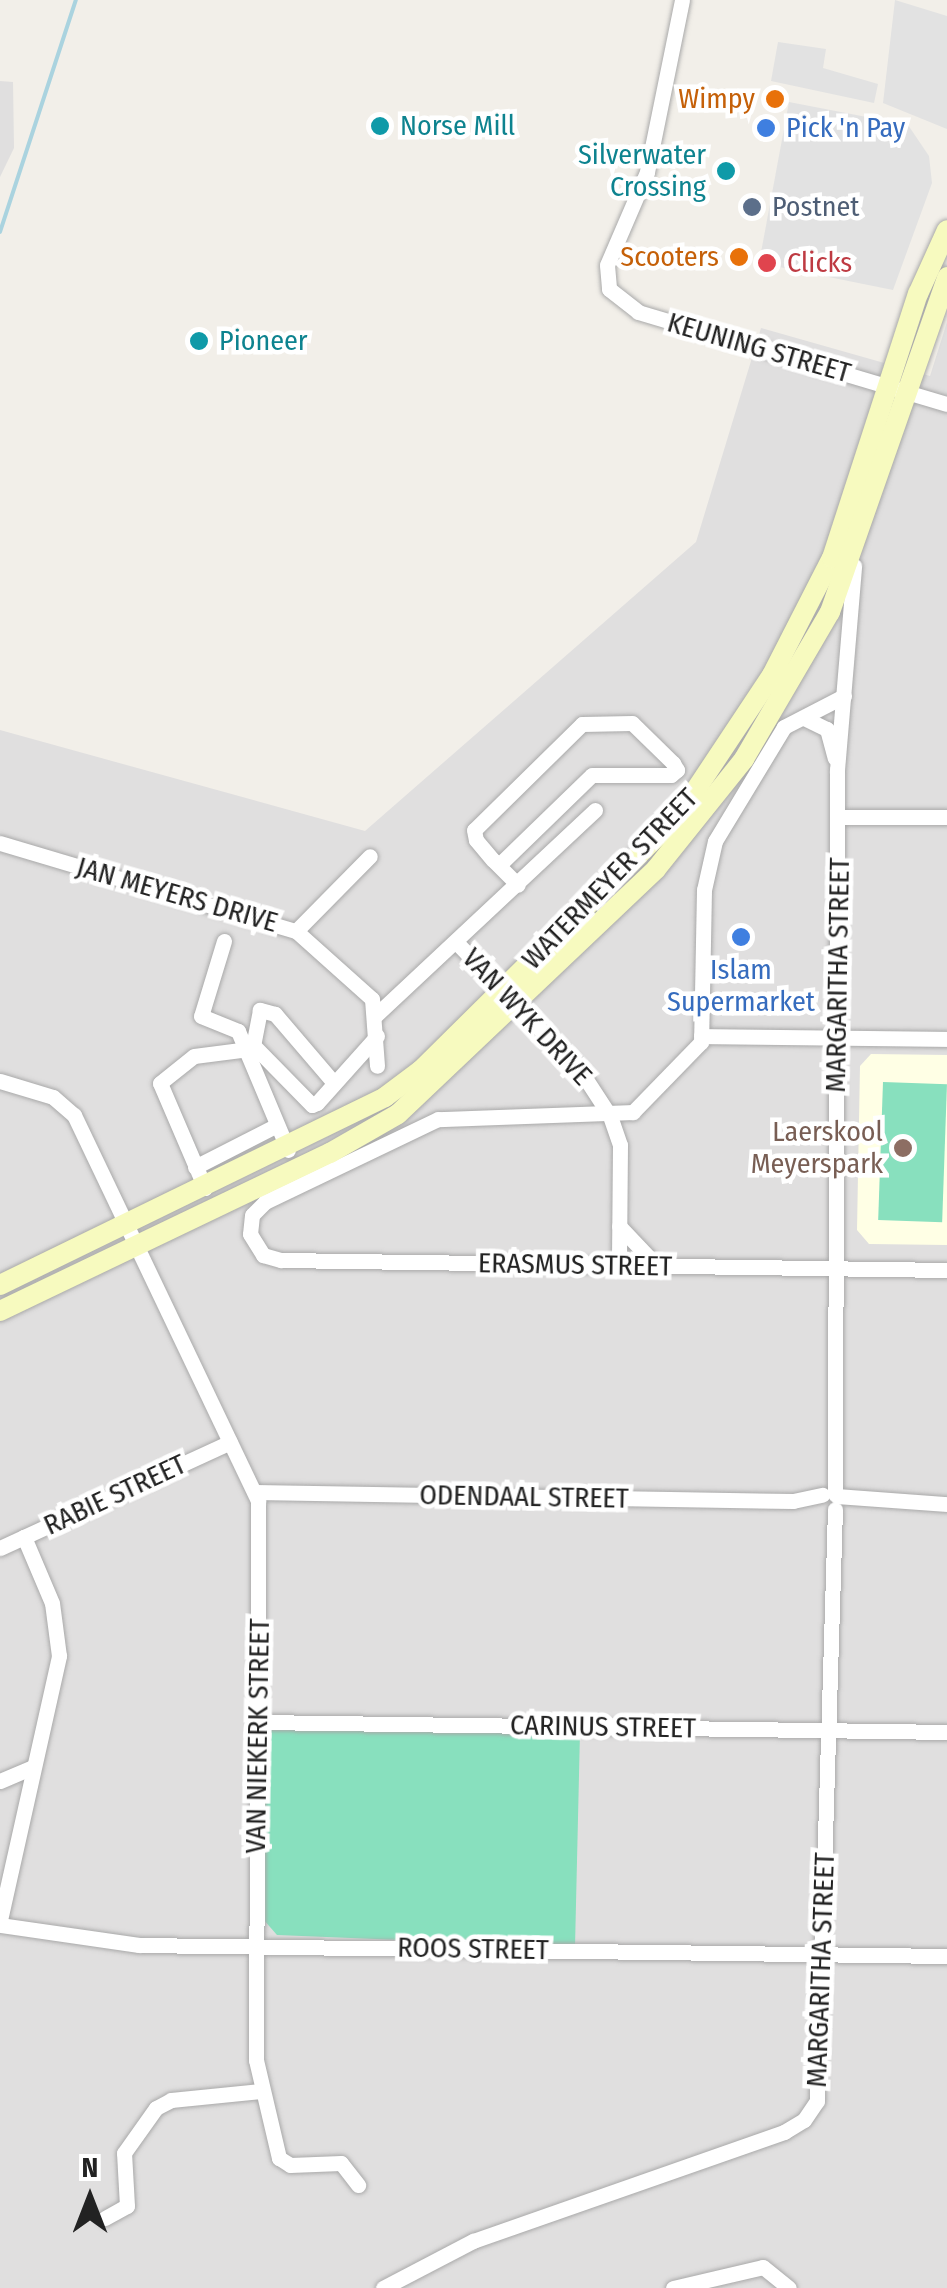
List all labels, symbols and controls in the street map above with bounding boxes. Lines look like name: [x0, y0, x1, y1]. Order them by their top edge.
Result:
place label: Wimpy: [678, 82, 755, 116]
marker: Wimpy: [764, 88, 786, 110]
place label: Norse Mill: [400, 109, 515, 143]
place label: Pick 'n Pay: [786, 111, 905, 145]
marker: Norse Mill: [369, 115, 391, 137]
marker: Pick 'n Pay: [755, 117, 777, 139]
place label: Silverwater Crossing: [578, 138, 706, 204]
marker: Silverwater Crossing: [715, 160, 737, 182]
place label: Postnet: [772, 190, 859, 224]
marker: Postnet: [741, 196, 763, 218]
place label: Scooters: [620, 240, 719, 274]
marker: Scooters: [728, 246, 750, 268]
place label: Clicks: [787, 246, 852, 280]
marker: Clicks: [756, 252, 778, 274]
street label: KEUNING STREET: [663, 306, 855, 390]
place label: Pioneer: [219, 324, 308, 358]
marker: Pioneer: [188, 330, 210, 352]
street label: WATERMEYER STREET: [515, 782, 705, 976]
street label: JAN MEYERS DRIVE: [73, 850, 281, 940]
street label: MARGARITHA STREET: [819, 857, 857, 1093]
marker: Islam Supermarket: [730, 926, 752, 948]
street label: VAN WYK DRIVE: [455, 942, 599, 1092]
place label: Islam Supermarket: [667, 953, 815, 1019]
place label: Laerskool Meyerspark: [751, 1115, 883, 1181]
marker: Laerskool Meyerspark: [892, 1137, 914, 1159]
street label: ERASMUS STREET: [478, 1247, 672, 1283]
street label: RABIE STREET: [39, 1447, 191, 1543]
street label: ODENDAAL STREET: [419, 1478, 629, 1516]
street label: VAN NIEKERK STREET: [239, 1618, 277, 1854]
street label: CARINUS STREET: [510, 1709, 696, 1745]
street label: MARGARITHA STREET: [800, 1852, 842, 2088]
street label: ROOS STREET: [397, 1931, 549, 1967]
north arrow: [40, 2148, 140, 2248]
text: N: [82, 2151, 98, 2184]

